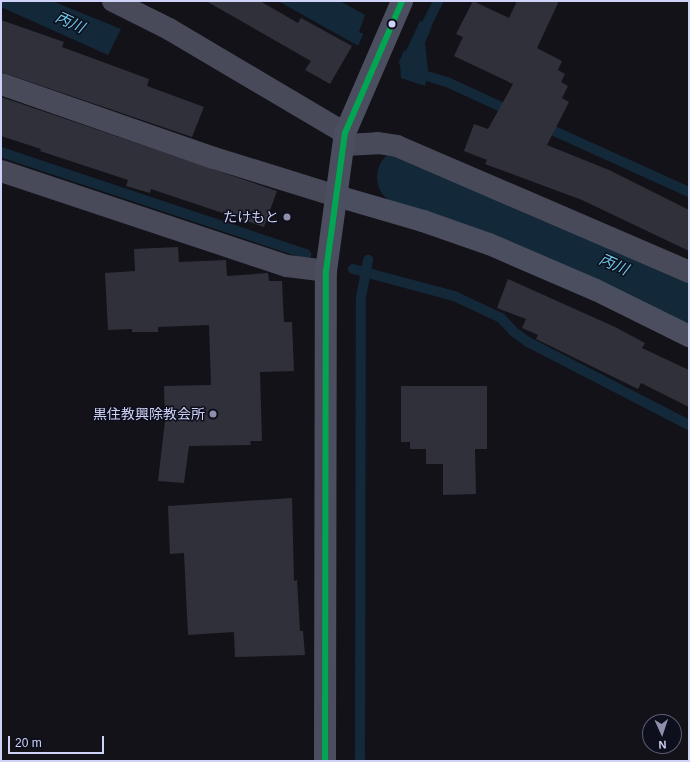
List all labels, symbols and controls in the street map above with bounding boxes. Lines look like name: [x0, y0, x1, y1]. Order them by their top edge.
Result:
water label: 丙川: [53, 8, 87, 36]
unlabelled marker: [387, 19, 397, 29]
place label: たけもと: [223, 209, 279, 225]
marker: たけもと: [282, 212, 292, 222]
water label: 丙川: [597, 250, 631, 278]
place label: 黒住教興除教会所: [93, 406, 205, 422]
marker: 黒住教興除教会所: [208, 409, 218, 419]
north arrow: [642, 714, 682, 754]
scale bar: [10, 728, 106, 754]
text: 20 m: [15, 736, 42, 750]
text: N: [658, 739, 667, 751]

